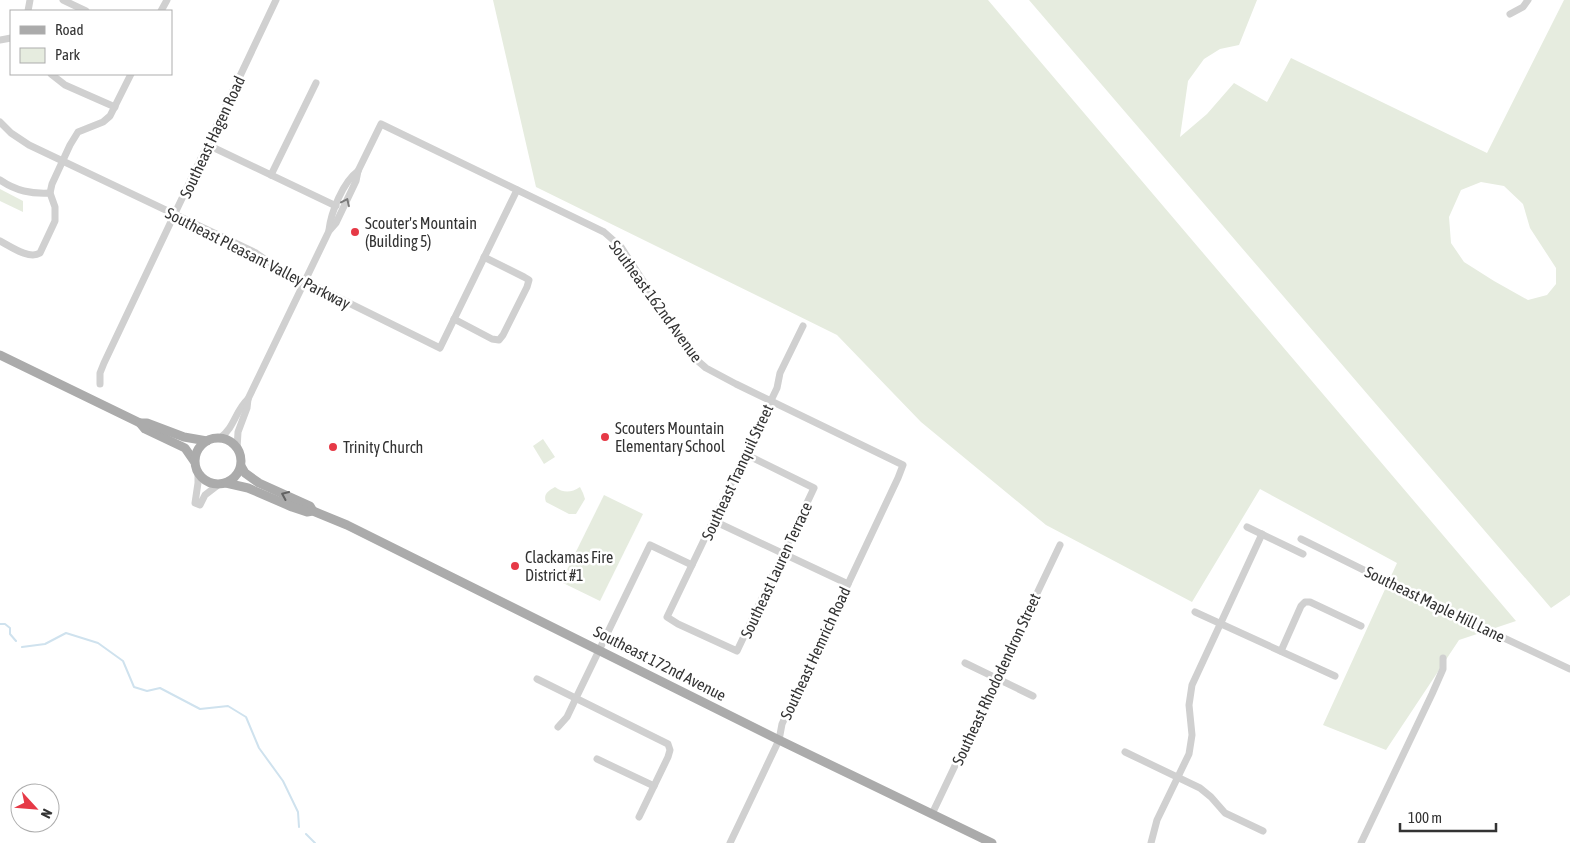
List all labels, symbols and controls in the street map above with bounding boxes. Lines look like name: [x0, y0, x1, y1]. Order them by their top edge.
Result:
legend: [10, 10, 172, 75]
text: Road: [55, 21, 84, 38]
text: Park: [55, 46, 80, 63]
street label: Southeast Hagen Road: [176, 73, 249, 201]
one-way arrow: [339, 198, 350, 207]
street label: Southeast Pleasant Valley Parkway: [162, 203, 354, 314]
place label: Scouter's Mountain (Building 5): [365, 214, 477, 251]
marker: Scouter's Mountain (Building 5): [349, 226, 361, 238]
street label: Southeast 162nd Avenue: [606, 237, 706, 365]
street label: Southeast Tranquil Street: [698, 401, 777, 543]
place label: Scouters Mountain Elementary School: [615, 419, 726, 456]
marker: Scouters Mountain Elementary School: [599, 431, 611, 443]
place label: Trinity Church: [343, 438, 423, 457]
marker: Trinity Church: [327, 441, 339, 453]
one-way arrow: [281, 490, 290, 501]
street label: Southeast Lauren Terrace: [737, 499, 815, 641]
place label: Clackamas Fire District #1: [525, 548, 613, 584]
marker: Clackamas Fire District #1: [509, 560, 521, 572]
street label: Southeast Maple Hill Lane: [1362, 562, 1508, 647]
street label: Southeast Hemrich Road: [776, 584, 854, 722]
street label: Southeast Rhododendron Street: [948, 590, 1044, 768]
street label: Southeast 172nd Avenue: [591, 622, 729, 704]
north arrow: [10, 783, 60, 833]
scale bar: [1400, 800, 1496, 832]
text: N: [38, 806, 56, 821]
text: 100 m: [1408, 809, 1442, 826]

